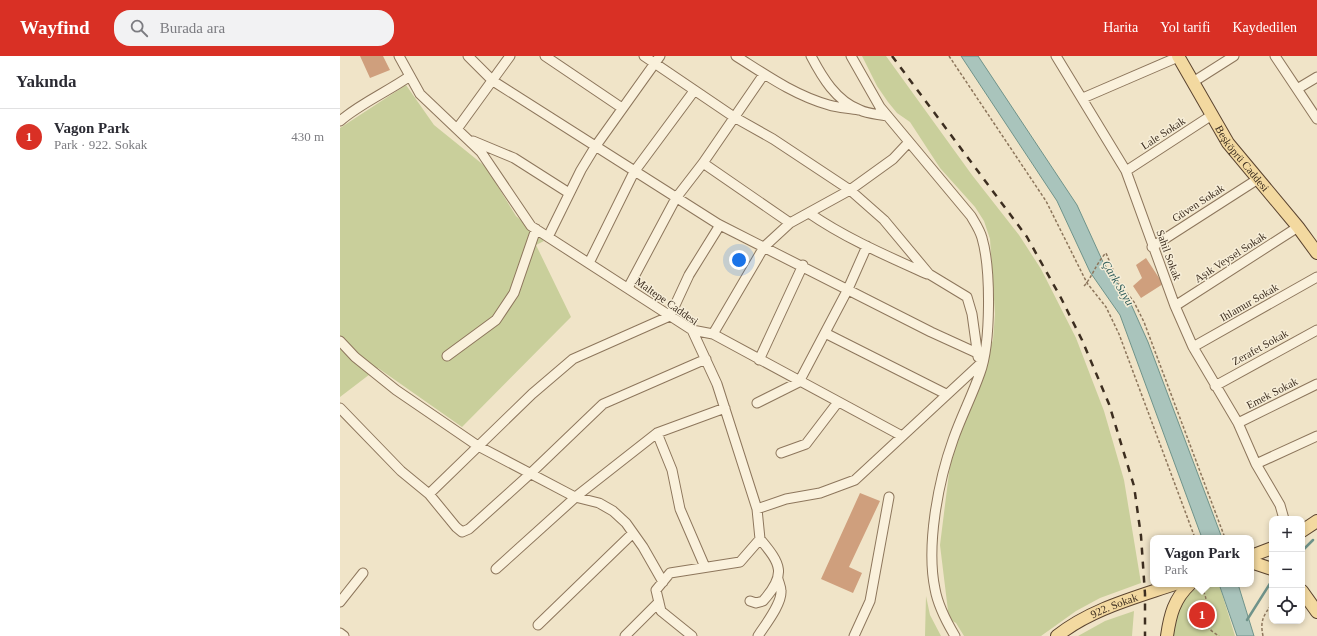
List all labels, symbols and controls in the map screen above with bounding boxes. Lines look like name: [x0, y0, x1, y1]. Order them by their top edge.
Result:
search box: [114, 10, 394, 46]
text: Wayfind: [20, 17, 90, 38]
icon: search: [128, 17, 150, 39]
text: Burada ara: [160, 20, 225, 36]
text: Harita: [1103, 20, 1138, 35]
text: Yol tarifi: [1160, 20, 1210, 35]
text: Kaydedilen: [1232, 20, 1297, 35]
text: Yakında: [16, 72, 76, 91]
street label: Lale Sokak: [1139, 114, 1188, 152]
text: Vagon Park: [54, 120, 130, 136]
street label: Beşköprü Caddesi: [1213, 123, 1272, 194]
text: 1: [26, 129, 32, 144]
text: 430 m: [291, 129, 324, 144]
text: Park · 922. Sokak: [54, 137, 147, 152]
street label: Güven Sokak: [1170, 181, 1227, 224]
street label: Sahil Sokak: [1154, 228, 1184, 282]
street label: Aşık Veysel Sokak: [1192, 229, 1268, 285]
your location: [729, 250, 749, 270]
water label: Çark Suyu: [1099, 258, 1137, 308]
street label: Maltepe Caddesi: [633, 275, 701, 327]
street label: Ihlamur Sokak: [1218, 280, 1281, 323]
street label: Zerafet Sokak: [1230, 326, 1290, 367]
street label: Emek Sokak: [1244, 375, 1300, 411]
map controls: [1269, 516, 1305, 624]
button: +: [1269, 516, 1305, 552]
popup: [1150, 535, 1254, 587]
text: Vagon Park: [1164, 545, 1240, 561]
button: −: [1269, 552, 1305, 588]
text: Park: [1164, 562, 1188, 577]
button: locate: [1269, 588, 1305, 624]
street label: 922. Sokak: [1089, 591, 1140, 620]
pin: 1: [1189, 600, 1215, 630]

